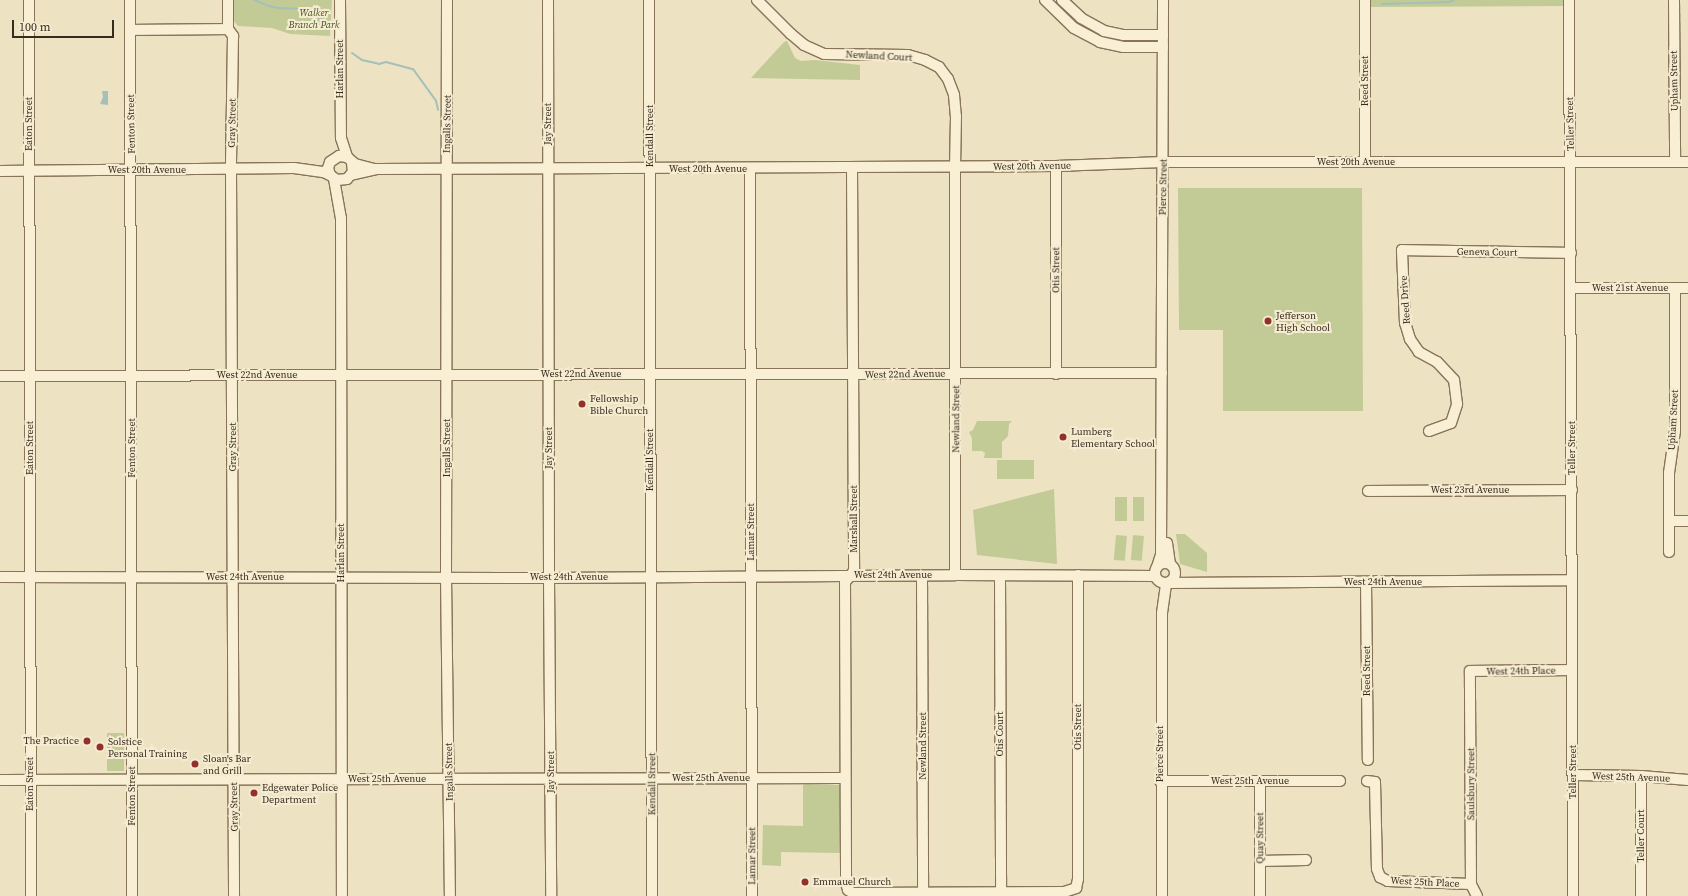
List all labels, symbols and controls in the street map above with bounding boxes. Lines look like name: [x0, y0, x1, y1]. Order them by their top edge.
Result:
park label: Walker Branch Park: [288, 6, 340, 30]
scale bar: [14, 12, 116, 38]
text: 100 m: [19, 19, 51, 35]
street label: Harlan Street: [334, 40, 346, 98]
street label: Newland Court: [845, 48, 913, 64]
street label: Upham Street: [1667, 50, 1681, 112]
street label: Reed Street: [1359, 56, 1371, 106]
street label: Fenton Street: [124, 94, 138, 154]
street label: Ingalls Street: [440, 95, 454, 153]
street label: Eaton Street: [23, 97, 35, 151]
street label: Teller Street: [1564, 97, 1576, 151]
street label: Gray Street: [226, 98, 238, 148]
street label: Jay Street: [542, 103, 554, 145]
street label: Kendall Street: [644, 105, 656, 167]
street label: West 20th Avenue: [1317, 156, 1395, 168]
street label: West 20th Avenue: [993, 159, 1071, 173]
street label: Pierce Street: [1157, 159, 1169, 215]
street label: West 20th Avenue: [669, 163, 747, 175]
street label: West 20th Avenue: [108, 164, 186, 176]
street label: Geneva Court: [1457, 245, 1517, 259]
street label: Otis Street: [1050, 247, 1062, 293]
street label: Reed Drive: [1397, 275, 1413, 325]
street label: West 21st Avenue: [1592, 282, 1668, 294]
place label: Jefferson High School: [1276, 309, 1330, 332]
marker: Jefferson High School: [1263, 316, 1273, 326]
street label: West 22nd Avenue: [864, 367, 946, 381]
street label: West 22nd Avenue: [541, 368, 621, 380]
street label: West 22nd Avenue: [217, 369, 297, 381]
street label: Newland Street: [950, 385, 962, 453]
street label: Upham Street: [1665, 389, 1681, 451]
place label: Fellowship Bible Church: [590, 392, 648, 416]
marker: Fellowship Bible Church: [577, 399, 587, 409]
street label: Fenton Street: [126, 418, 138, 478]
street label: Ingalls Street: [441, 419, 453, 477]
street label: Eaton Street: [24, 421, 36, 475]
street label: Teller Street: [1566, 421, 1578, 475]
street label: Gray Street: [227, 422, 239, 472]
place label: Lumberg Elementary School: [1071, 425, 1155, 448]
street label: Jay Street: [543, 427, 555, 469]
street label: Kendall Street: [644, 429, 656, 491]
marker: Lumberg Elementary School: [1058, 432, 1068, 442]
street label: West 23rd Avenue: [1431, 484, 1509, 496]
street label: Marshall Street: [848, 485, 860, 553]
street label: Lamar Street: [745, 503, 757, 561]
street label: Harlan Street: [335, 524, 347, 582]
street label: West 24th Avenue: [854, 569, 932, 581]
street label: West 24th Avenue: [206, 571, 284, 583]
street label: West 24th Avenue: [530, 571, 608, 583]
street label: West 24th Avenue: [1344, 576, 1422, 588]
street label: Reed Street: [1361, 646, 1373, 696]
street label: West 24th Place: [1486, 664, 1556, 678]
street label: Otis Street: [1072, 704, 1084, 750]
street label: Otis Court: [994, 711, 1006, 757]
street label: Newland Street: [917, 712, 929, 780]
street label: Pierce Street: [1154, 726, 1166, 782]
place label: The Practice: [23, 735, 79, 747]
place label: Solstice Personal Training: [108, 735, 187, 758]
marker: The Practice: [82, 736, 92, 746]
marker: Solstice Personal Training: [95, 742, 105, 752]
street label: Ingalls Street: [442, 743, 456, 801]
street label: Teller Street: [1567, 745, 1579, 799]
street label: Saulsbury Street: [1465, 748, 1477, 820]
street label: Jay Street: [545, 751, 557, 793]
place label: Sloan's Bar and Grill: [203, 752, 251, 776]
street label: Kendall Street: [646, 753, 658, 815]
street label: Eaton Street: [24, 757, 36, 811]
marker: Sloan's Bar and Grill: [190, 759, 200, 769]
street label: Fenton Street: [126, 766, 138, 826]
street label: West 25th Avenue: [1592, 770, 1670, 784]
street label: West 25th Avenue: [672, 772, 750, 784]
street label: West 25th Avenue: [348, 773, 426, 785]
street label: West 25th Avenue: [1211, 775, 1289, 787]
place label: Edgewater Police Department: [262, 781, 338, 804]
street label: Gray Street: [228, 782, 240, 832]
marker: Edgewater Police Department: [249, 788, 259, 798]
street label: Teller Court: [1635, 809, 1647, 863]
street label: Quay Street: [1254, 812, 1266, 864]
street label: Lamar Street: [746, 827, 758, 885]
street label: West 25th Place: [1390, 874, 1460, 890]
place label: Emmauel Church: [813, 876, 891, 888]
marker: Emmauel Church: [800, 877, 810, 887]

